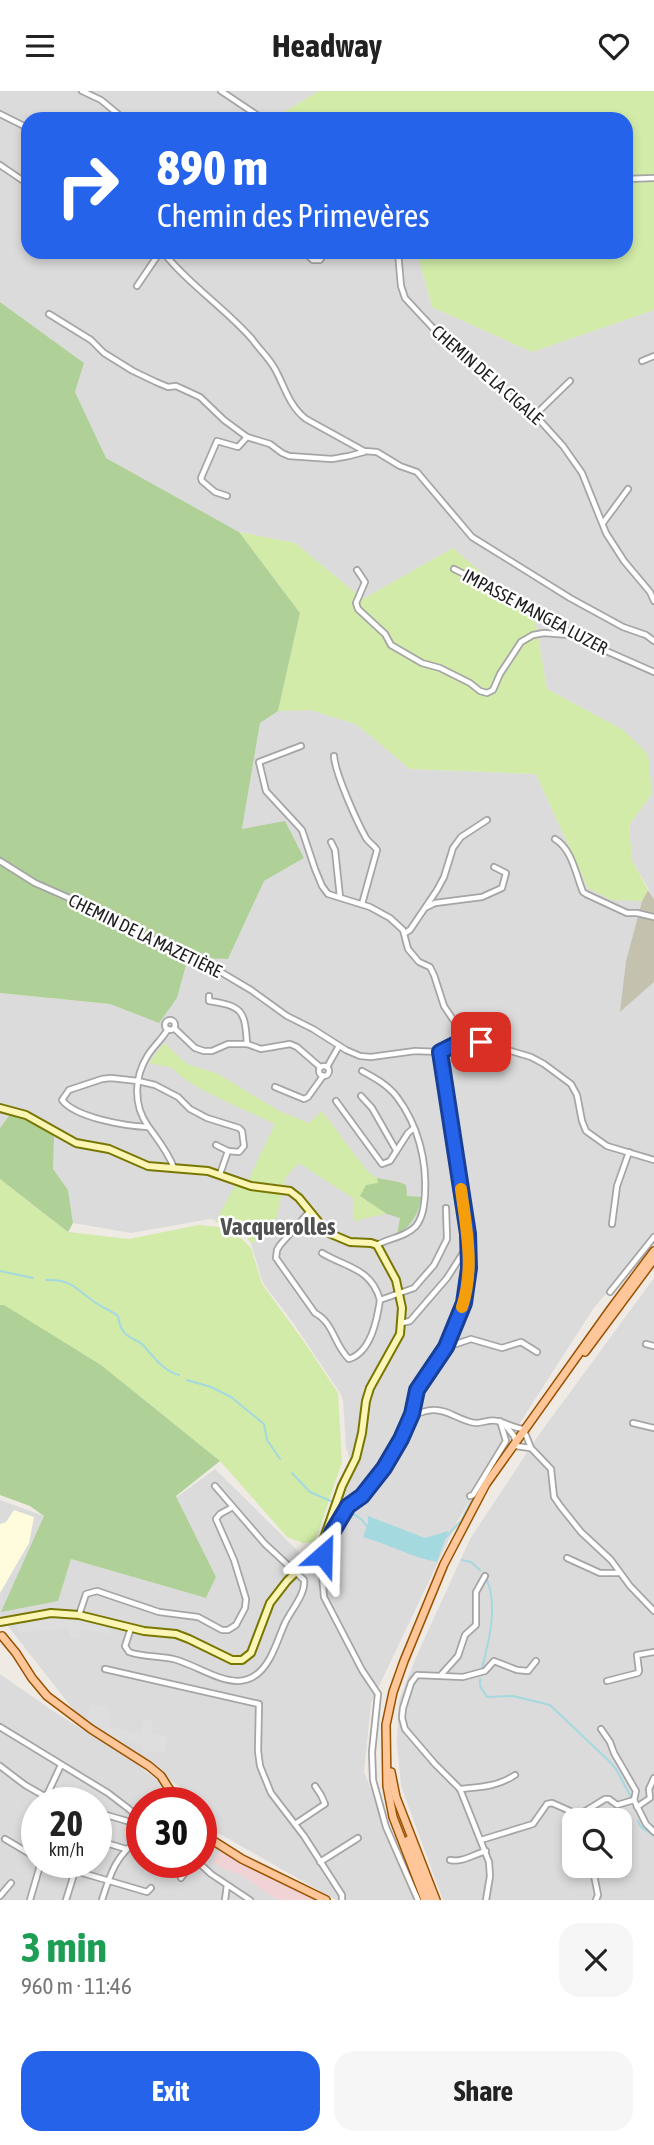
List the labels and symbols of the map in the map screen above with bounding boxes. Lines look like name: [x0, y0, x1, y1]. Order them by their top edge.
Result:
street label: CHEMIN DE LA CIGALE: [428, 321, 547, 429]
street label: IMPASSE MANGEA LUZER: [459, 564, 611, 659]
street label: CHEMIN DE LA MAZETIÈRE: [65, 889, 226, 982]
pin: [451, 1012, 511, 1072]
district label: Vacquerolles: [219, 1213, 336, 1240]
position arrow: [286, 1518, 360, 1592]
speed limit sign: 30: [126, 1787, 217, 1878]

